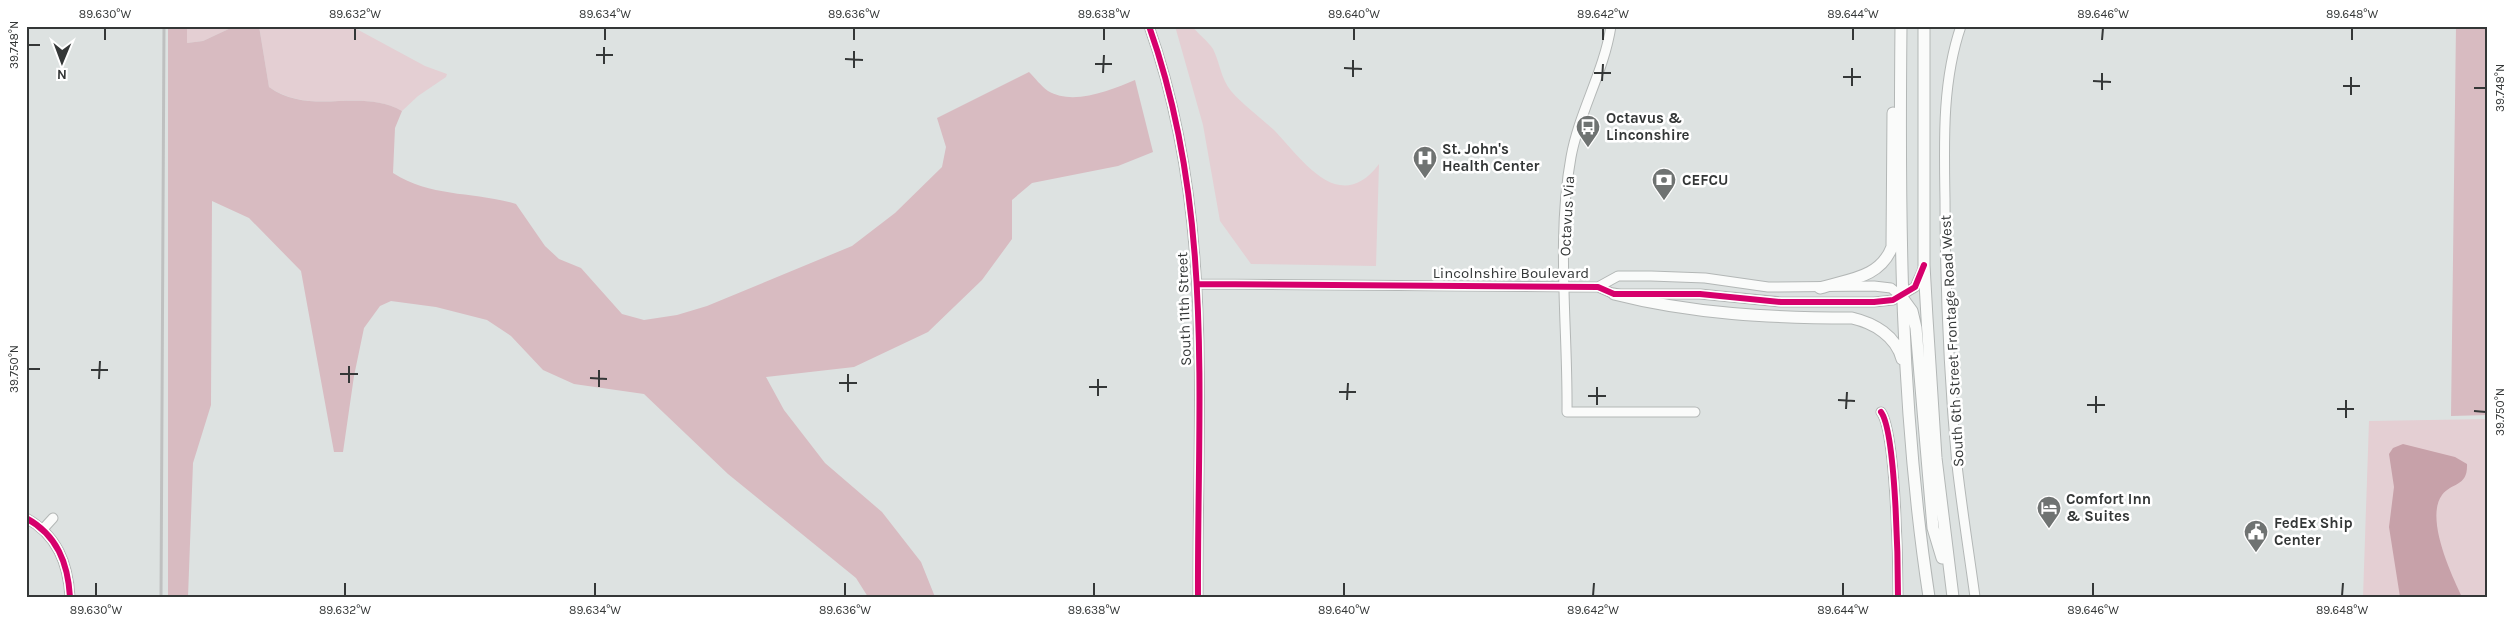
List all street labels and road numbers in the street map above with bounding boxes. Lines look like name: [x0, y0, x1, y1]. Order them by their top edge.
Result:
street label: Octavus Via: [1556, 175, 1578, 257]
street label: South 6th Street Frontage Road West: [1936, 214, 1968, 468]
street label: South 11th Street: [1173, 251, 1195, 366]
street label: Lincolnshire Boulevard: [1433, 264, 1589, 282]

